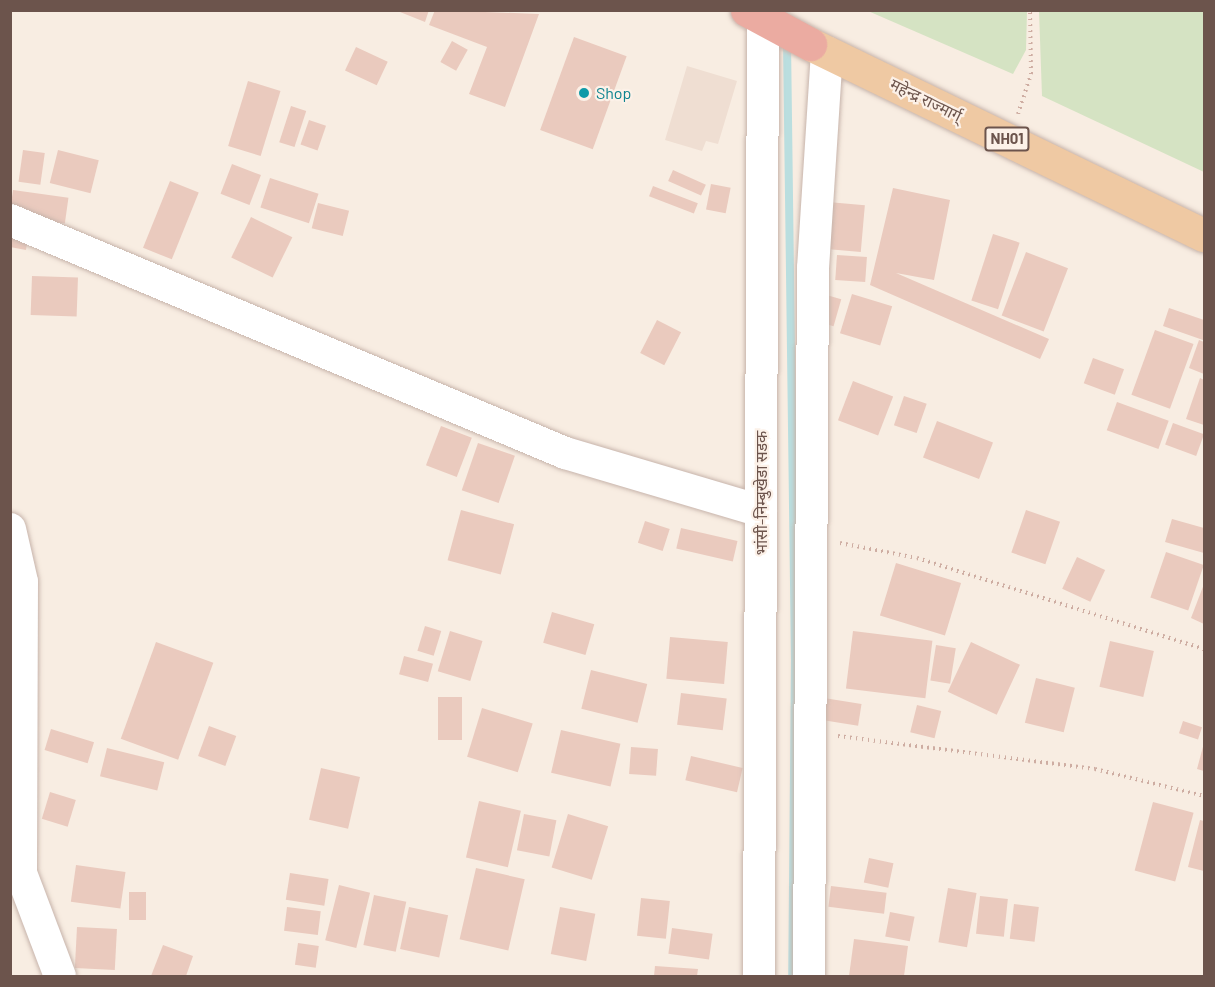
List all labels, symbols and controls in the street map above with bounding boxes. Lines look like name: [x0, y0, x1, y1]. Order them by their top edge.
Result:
street label: महेन्द्र राज्मार्ग्: [887, 74, 965, 126]
place label: Shop: [596, 83, 631, 103]
marker: Shop: [577, 86, 591, 100]
road number: NH01: [983, 127, 1031, 151]
street label: भांसी-निम्बुखेडा सडक: [751, 431, 771, 555]

